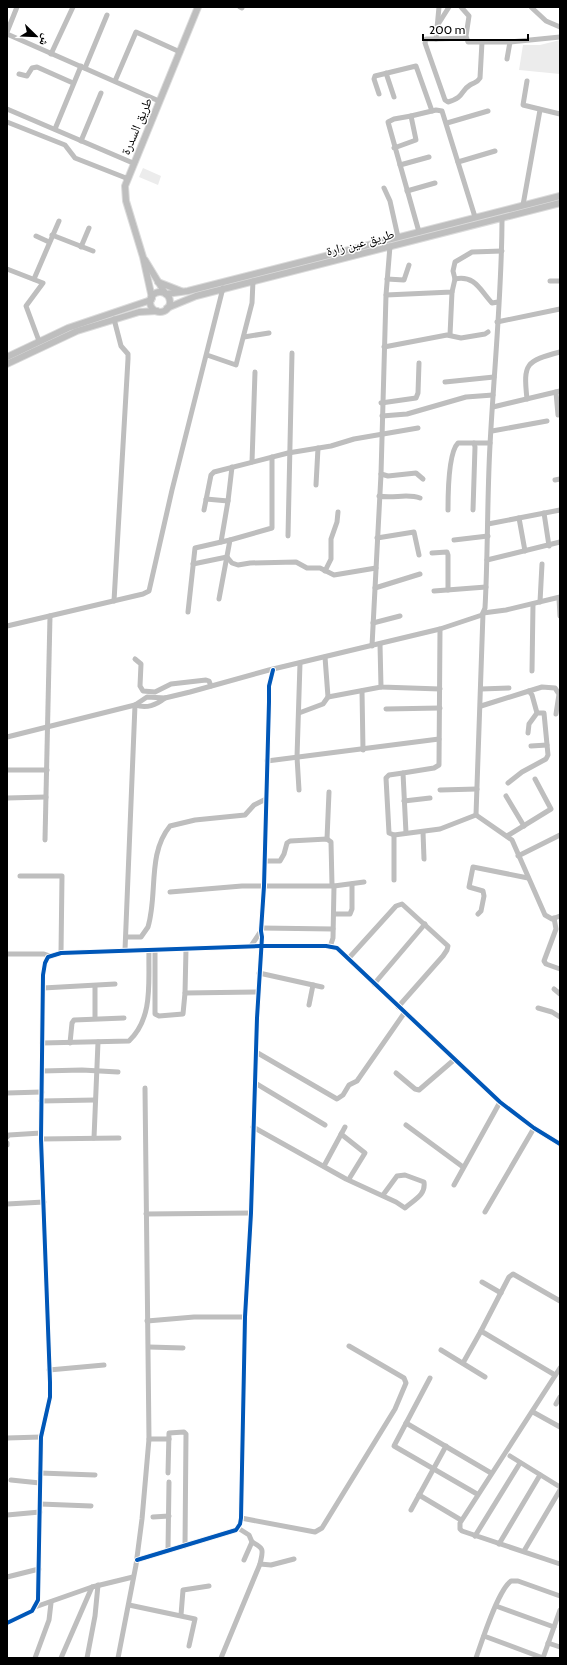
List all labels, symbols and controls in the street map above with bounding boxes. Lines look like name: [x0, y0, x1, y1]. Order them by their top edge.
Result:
north arrow: [16, 16, 56, 56]
scale bar: [423, 16, 528, 42]
text: 200 m: [429, 22, 465, 37]
text: ش: [35, 31, 54, 48]
street label: طريق السدرة: [117, 95, 156, 157]
street label: طريق عين زارة: [324, 225, 396, 260]

